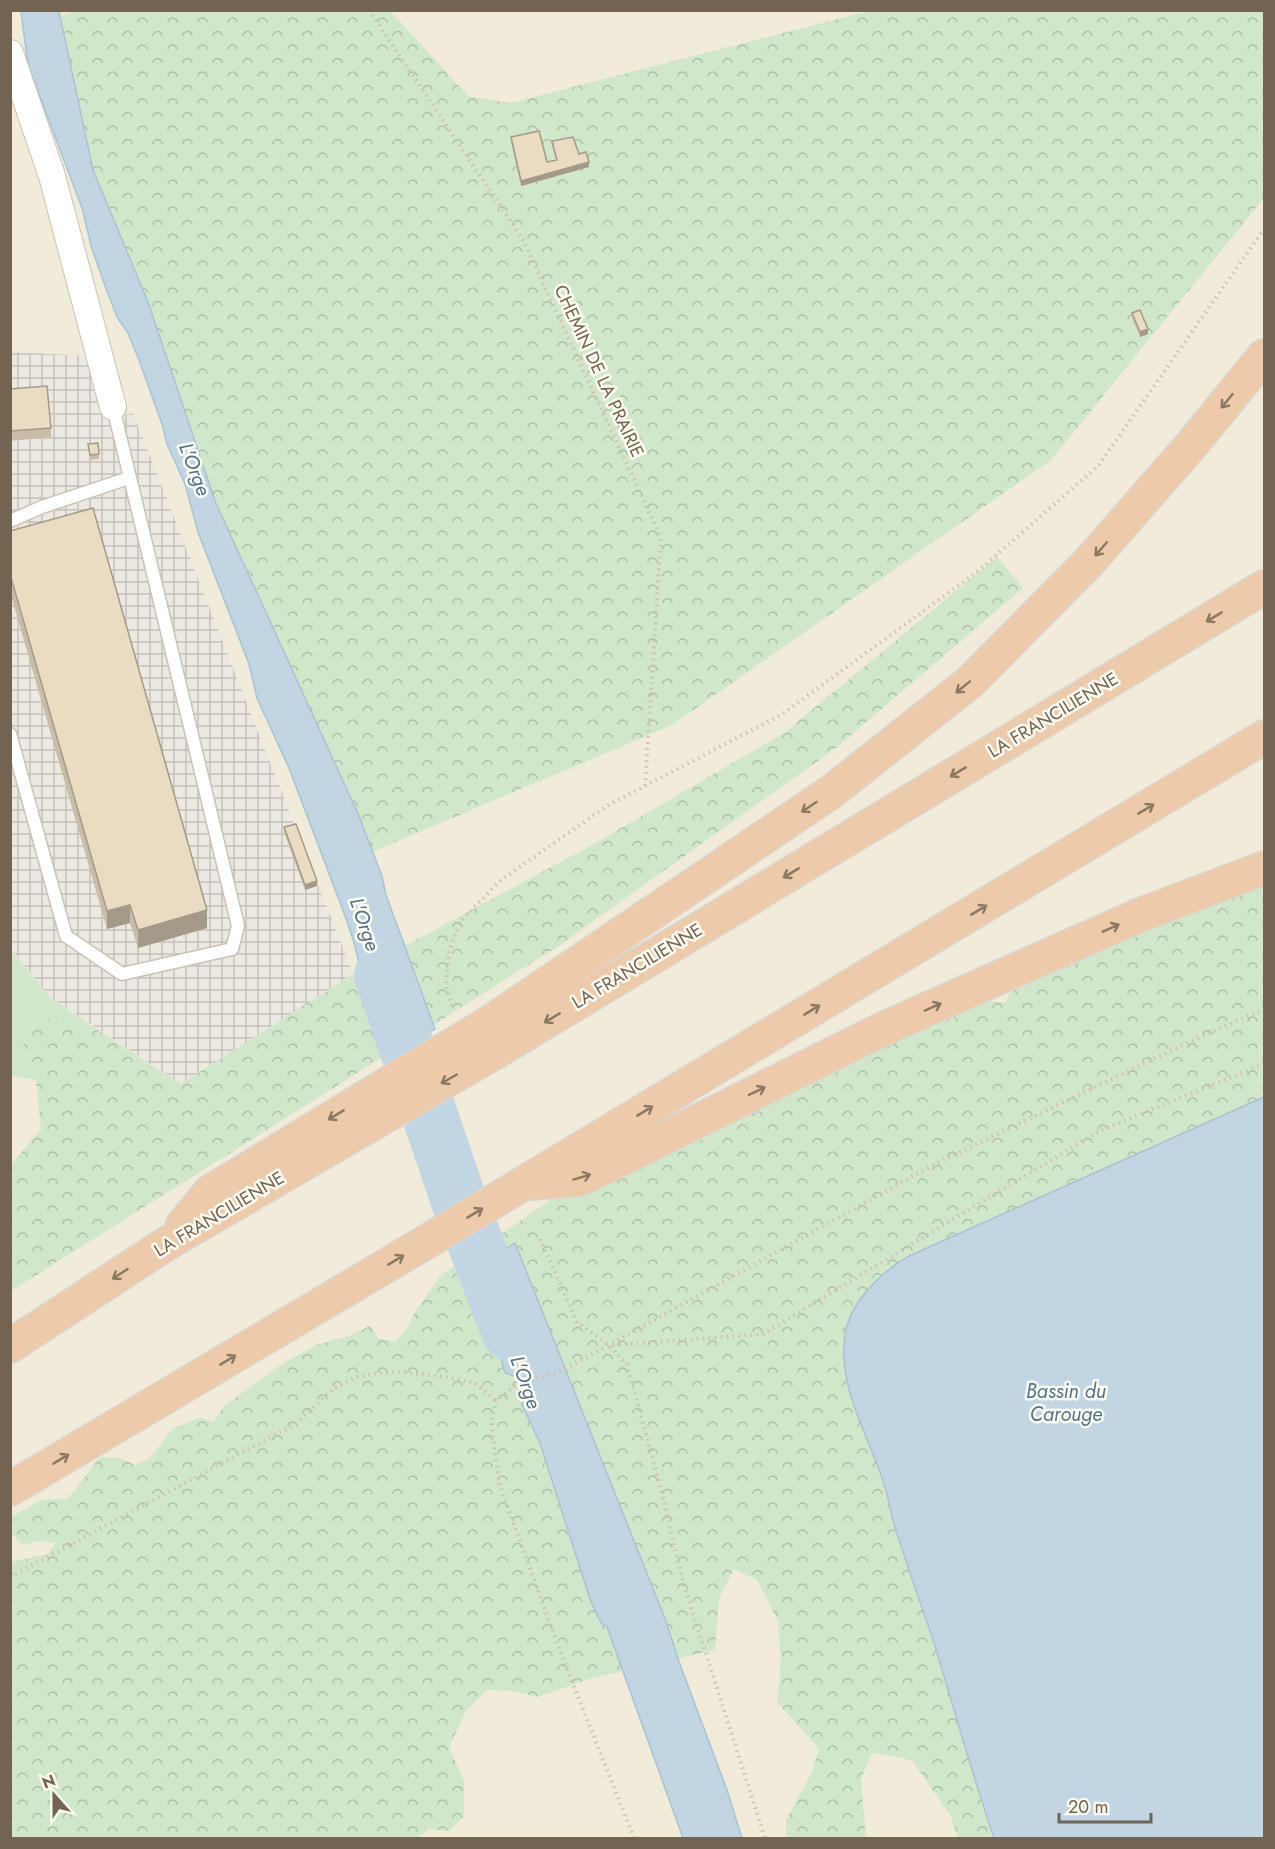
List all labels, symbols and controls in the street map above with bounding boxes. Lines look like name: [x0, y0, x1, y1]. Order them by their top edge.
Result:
street label: CHEMIN DE LA PRAIRIE: [548, 281, 650, 461]
one-way arrow: [1221, 393, 1234, 409]
water label: L'Orge: [171, 438, 218, 500]
one-way arrow: [1094, 541, 1107, 557]
one-way arrow: [1206, 612, 1223, 624]
street label: LA FRANCILIENNE: [983, 666, 1123, 764]
one-way arrow: [955, 681, 971, 694]
one-way arrow: [950, 767, 967, 779]
one-way arrow: [802, 801, 818, 813]
one-way arrow: [1137, 802, 1154, 814]
one-way arrow: [783, 868, 800, 880]
water label: L'Orge: [342, 894, 387, 955]
one-way arrow: [970, 903, 987, 915]
street label: LA FRANCILIENNE: [567, 917, 707, 1015]
one-way arrow: [1101, 922, 1120, 933]
one-way arrow: [923, 1001, 941, 1012]
one-way arrow: [803, 1004, 820, 1016]
one-way arrow: [544, 1012, 561, 1024]
one-way arrow: [441, 1073, 458, 1085]
one-way arrow: [747, 1085, 765, 1096]
one-way arrow: [636, 1105, 653, 1117]
one-way arrow: [328, 1110, 345, 1122]
street label: LA FRANCILIENNE: [149, 1165, 289, 1263]
one-way arrow: [572, 1171, 591, 1182]
one-way arrow: [466, 1206, 483, 1218]
one-way arrow: [387, 1254, 404, 1266]
one-way arrow: [112, 1268, 129, 1281]
water label: L'Orge: [503, 1352, 548, 1413]
one-way arrow: [219, 1353, 236, 1365]
water label: Bassin du Carouge: [1026, 1377, 1106, 1429]
one-way arrow: [52, 1453, 69, 1465]
north arrow: [24, 1765, 84, 1825]
text: N: [39, 1768, 59, 1794]
scale bar: [1059, 1786, 1150, 1824]
text: 20 m: [1068, 1794, 1108, 1820]

